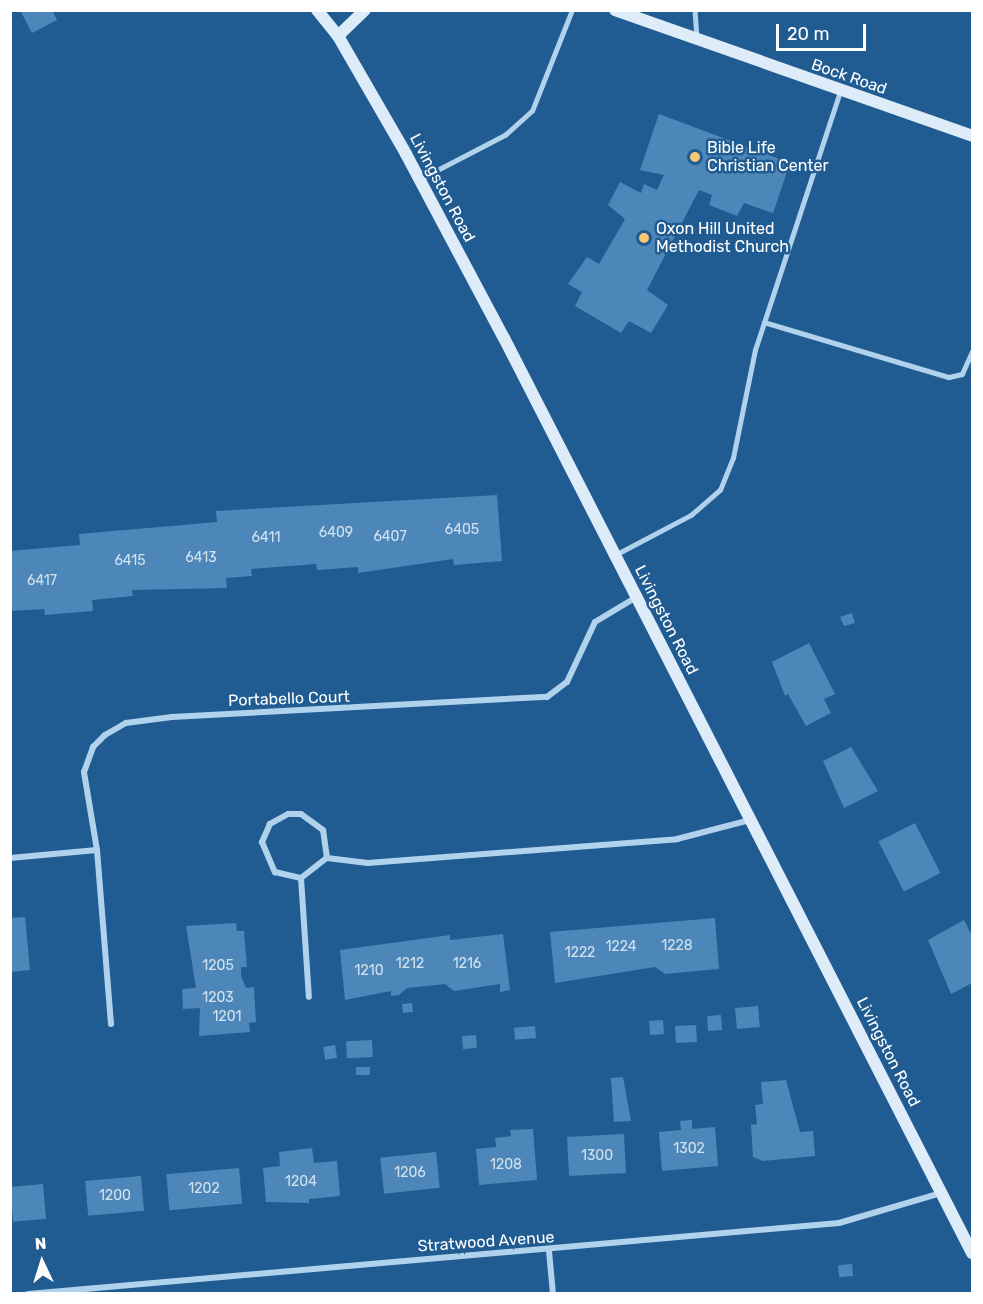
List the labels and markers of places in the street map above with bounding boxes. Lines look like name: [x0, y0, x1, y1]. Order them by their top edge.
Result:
place label: Bible Life Christian Center: [707, 138, 829, 176]
marker: Bible Life Christian Center: [688, 150, 702, 164]
place label: Oxon Hill United Methodist Church: [656, 219, 789, 257]
marker: Oxon Hill United Methodist Church: [637, 231, 651, 245]

